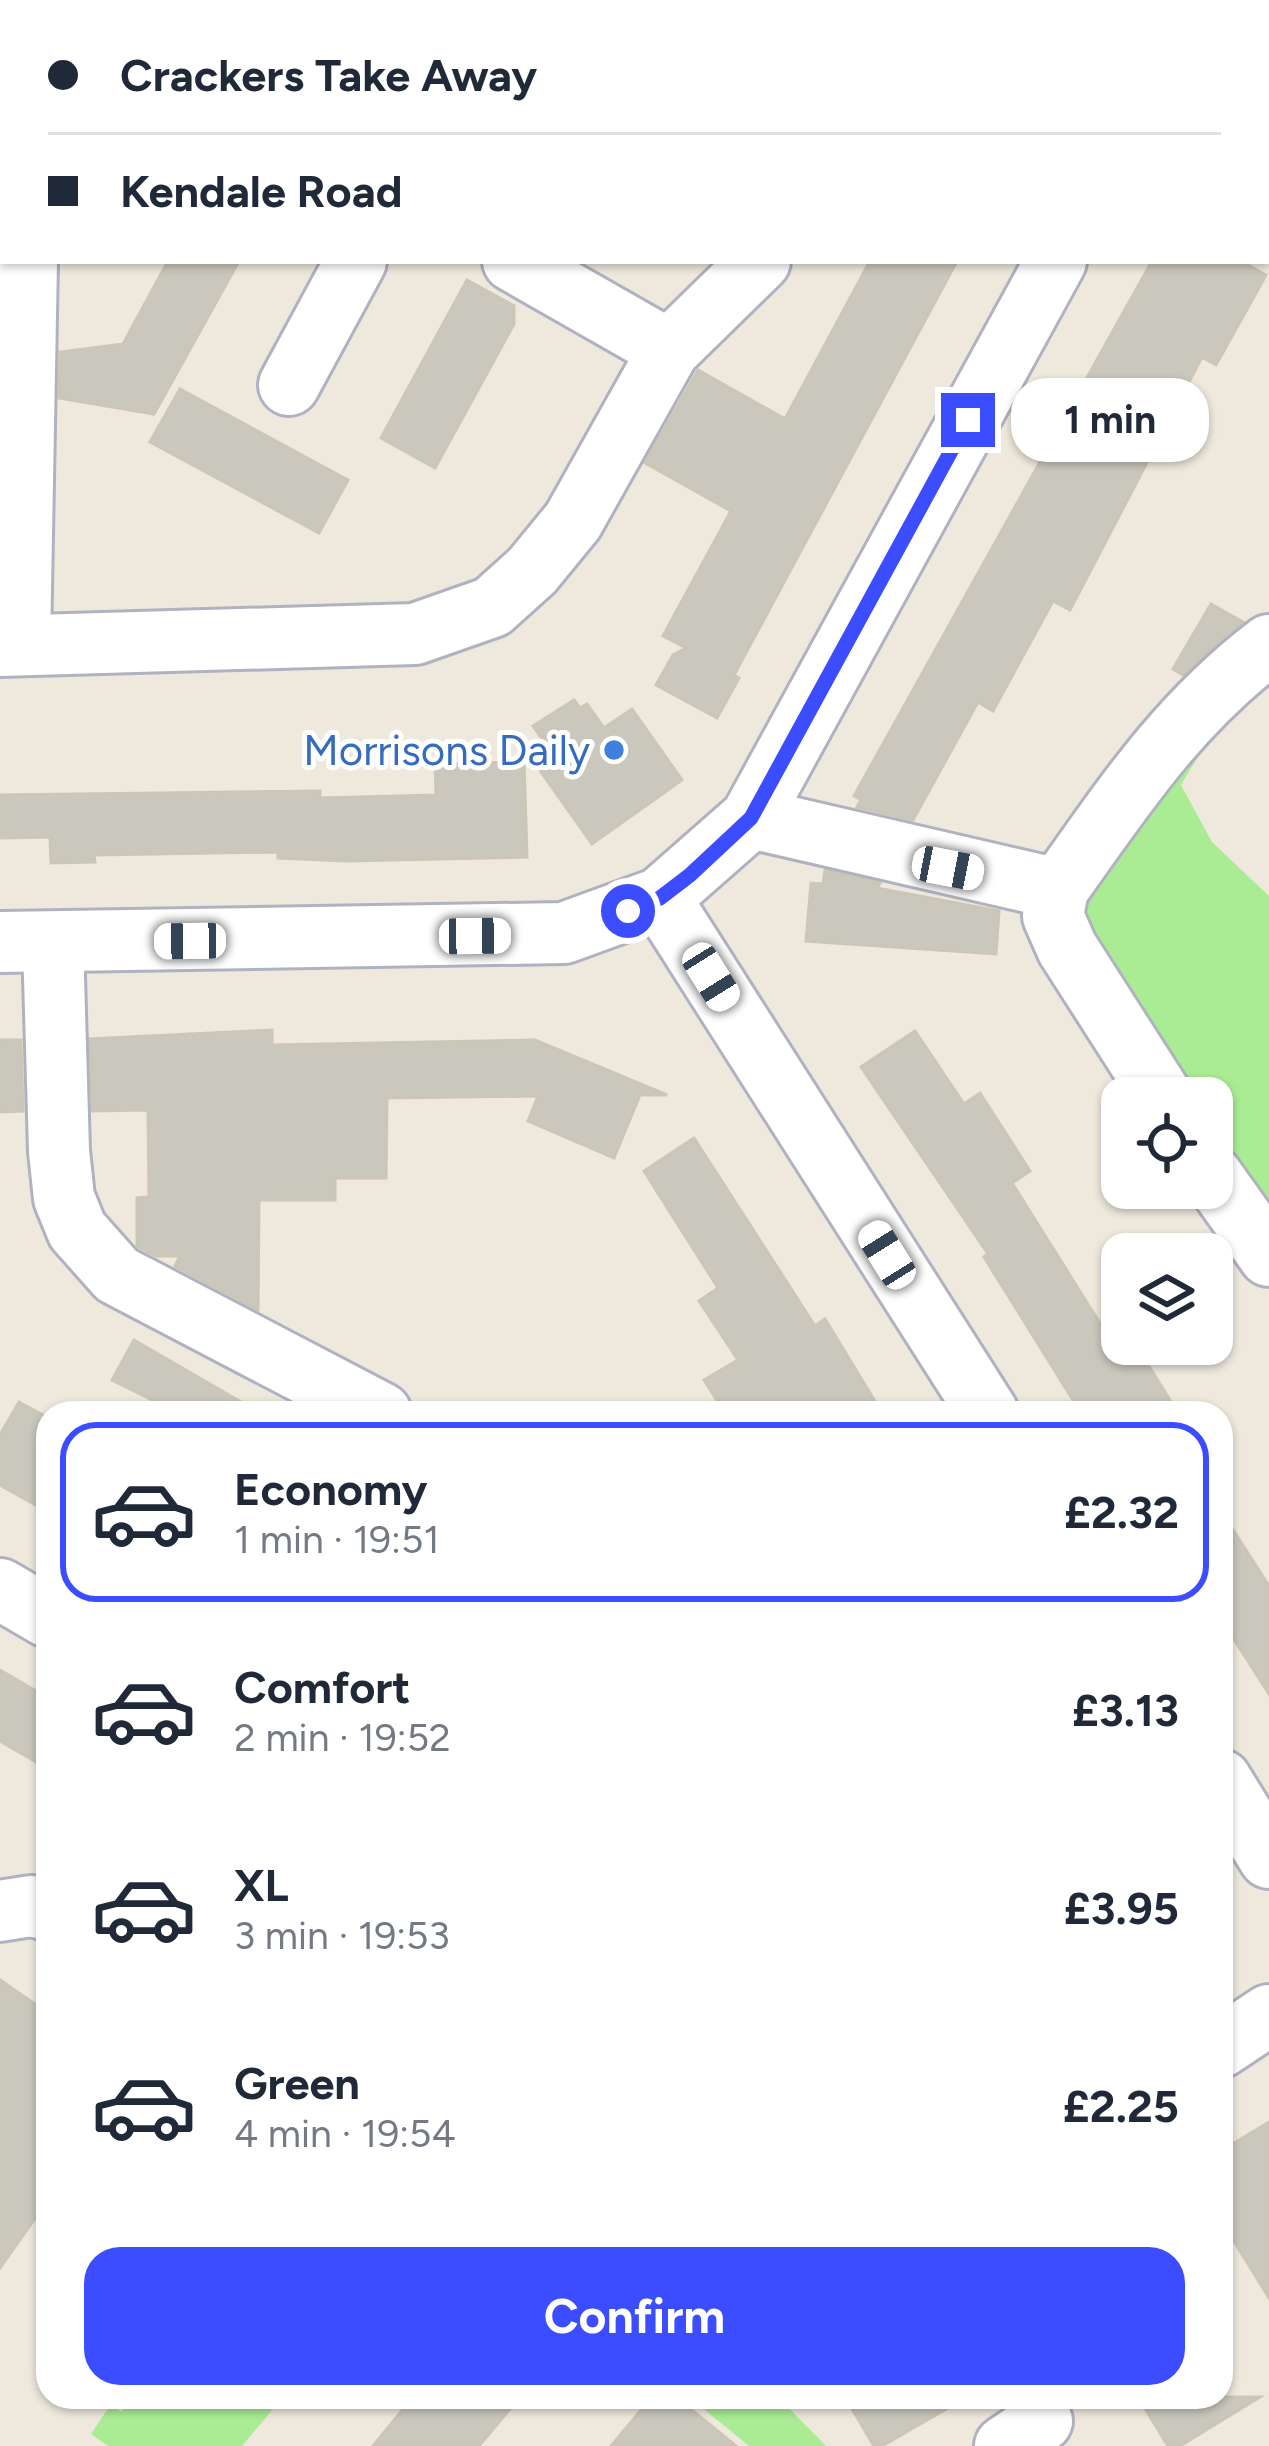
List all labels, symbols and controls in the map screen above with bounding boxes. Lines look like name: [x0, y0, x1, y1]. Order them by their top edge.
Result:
text: Crackers Take Away: [120, 48, 537, 102]
text: Kendale Road: [120, 164, 403, 218]
callout: 1 min: [1010, 378, 1208, 462]
route end: [941, 393, 995, 447]
text: 1 min: [1064, 396, 1156, 443]
place label: Morrisons Daily: [303, 725, 590, 776]
marker: Morrisons Daily: [601, 737, 627, 763]
car: [909, 843, 987, 893]
route start: [601, 884, 655, 938]
car: [439, 917, 511, 955]
car: [154, 922, 226, 960]
car: [677, 937, 745, 1017]
map controls: [1101, 1077, 1233, 1365]
button: locate: [1101, 1077, 1233, 1209]
car: [853, 1215, 921, 1295]
button: layers: [1101, 1233, 1233, 1365]
icon: car: [90, 1458, 198, 1566]
text: Economy: [234, 1462, 427, 1516]
text: £2.32: [1064, 1485, 1179, 1539]
text: 1 min · 19:51: [234, 1516, 440, 1563]
icon: car: [90, 1656, 198, 1764]
text: Comfort: [234, 1660, 410, 1714]
text: £3.13: [1072, 1683, 1179, 1737]
text: 2 min · 19:52: [234, 1714, 451, 1761]
icon: car: [90, 1854, 198, 1962]
text: XL: [234, 1858, 289, 1912]
text: £3.95: [1064, 1881, 1179, 1935]
text: 3 min · 19:53: [234, 1912, 450, 1959]
icon: car: [90, 2052, 198, 2160]
text: Green: [234, 2056, 360, 2110]
text: £2.25: [1063, 2079, 1179, 2133]
text: 4 min · 19:54: [234, 2110, 456, 2157]
button: Confirm: [84, 2247, 1185, 2385]

